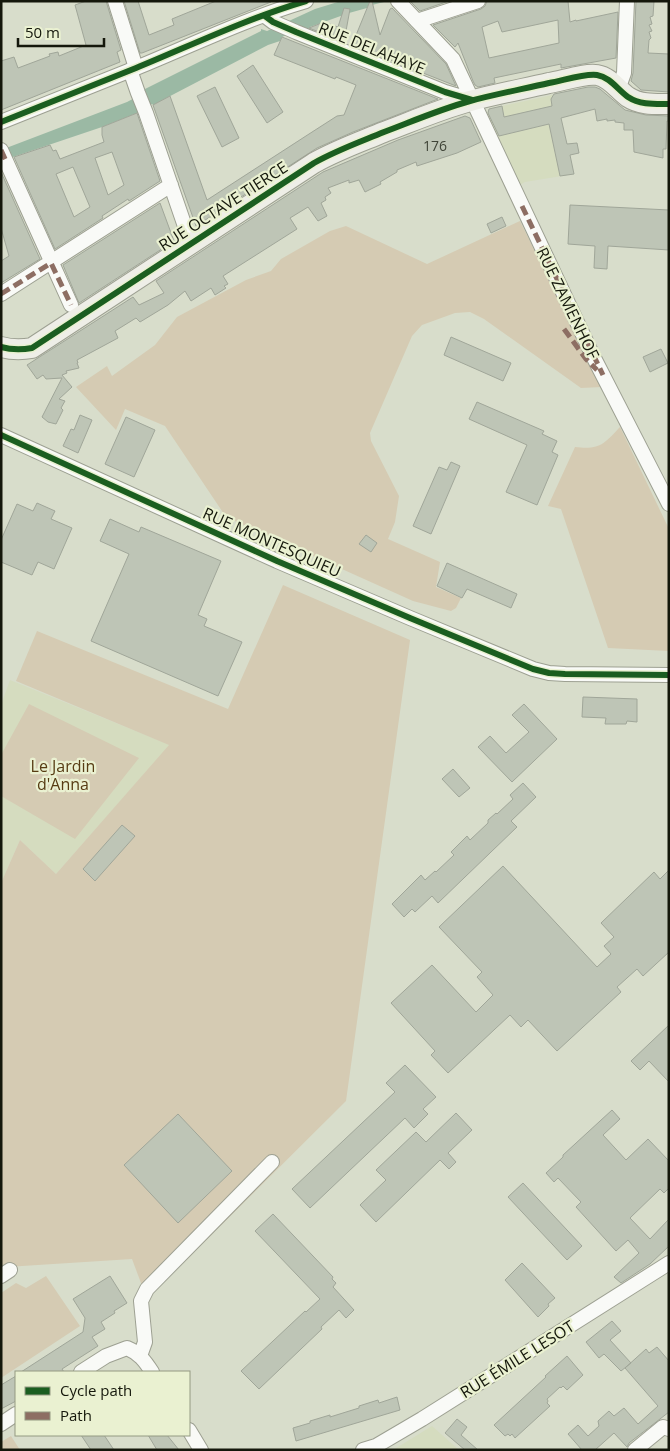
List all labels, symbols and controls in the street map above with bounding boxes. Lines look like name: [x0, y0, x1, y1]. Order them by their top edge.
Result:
scale bar: [18, 15, 104, 47]
street label: RUE DELAHAYE: [315, 17, 429, 79]
text: 50 m: [25, 22, 60, 42]
house number: 176: [423, 136, 447, 155]
street label: RUE OCTAVE TIERCE: [154, 156, 292, 256]
street label: RUE ZAMENHOF: [531, 243, 605, 363]
street label: RUE MONTESQUIEU: [199, 502, 345, 582]
park label: Le Jardin d'Anna: [31, 755, 95, 795]
street label: RUE ÉMILE LESOT: [456, 1315, 579, 1403]
legend: [15, 1371, 190, 1436]
text: Cycle path: [60, 1380, 132, 1400]
text: Path: [60, 1405, 92, 1425]

